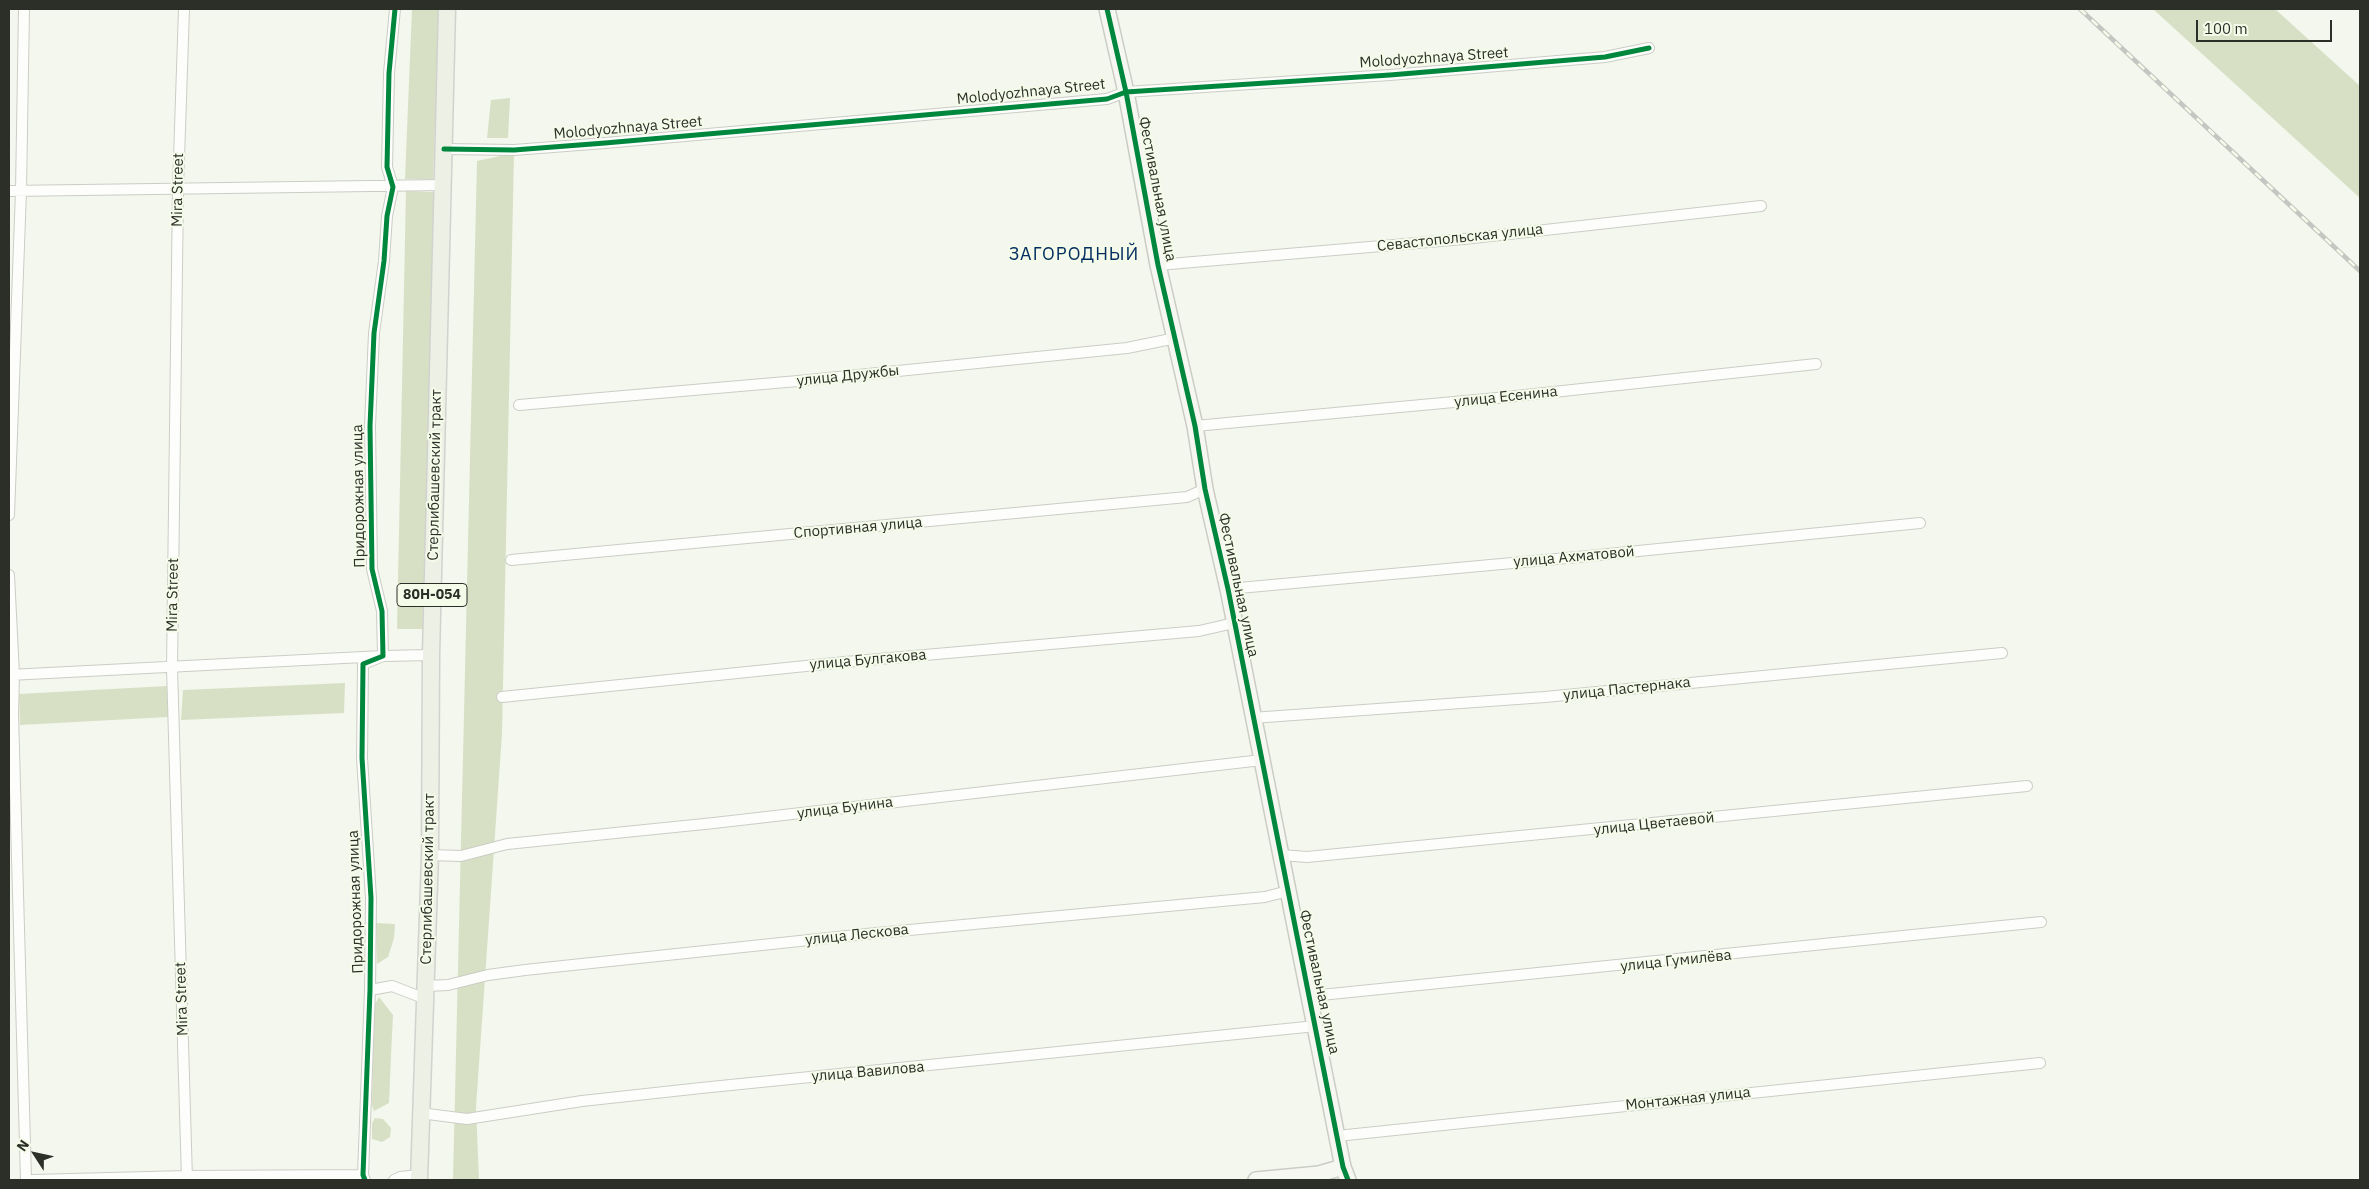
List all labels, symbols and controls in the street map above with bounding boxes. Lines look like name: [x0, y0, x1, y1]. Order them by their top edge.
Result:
scale bar: [2199, 10, 2335, 42]
text: 100 m: [2204, 19, 2248, 38]
street label: Molodyozhnaya Street: [1359, 44, 1509, 72]
street label: Molodyozhnaya Street: [956, 75, 1106, 109]
street label: Molodyozhnaya Street: [553, 113, 703, 143]
street label: Фестивальная улица: [1134, 115, 1180, 263]
street label: Mira Street: [168, 153, 188, 227]
street label: Севастопольская улица: [1376, 220, 1544, 256]
district label: ЗАГОРОДНЫЙ: [1007, 244, 1141, 266]
street label: улица Дружбы: [796, 362, 900, 390]
street label: улица Есенина: [1453, 383, 1559, 411]
street label: Стерлибашевский тракт: [425, 389, 445, 561]
street label: Придорожная улица: [349, 424, 369, 568]
street label: Фестивальная улица: [1214, 511, 1262, 659]
street label: Спортивная улица: [793, 513, 923, 543]
street label: улица Ахматовой: [1513, 543, 1635, 571]
street label: Mira Street: [163, 558, 183, 632]
road number: 80Н-054: [397, 584, 467, 606]
street label: улица Булгакова: [809, 646, 927, 674]
street label: улица Пастернака: [1562, 673, 1692, 705]
street label: Стерлибашевский тракт: [418, 793, 438, 965]
street label: улица Бунина: [796, 793, 894, 823]
street label: улица Цветаевой: [1593, 809, 1715, 839]
street label: Придорожная улица: [344, 830, 368, 974]
street label: Фестивальная улица: [1295, 908, 1343, 1056]
street label: улица Лескова: [804, 921, 910, 949]
street label: улица Гумилёва: [1619, 946, 1733, 976]
street label: Mira Street: [172, 962, 192, 1036]
street label: улица Вавилова: [811, 1058, 925, 1086]
street label: Монтажная улица: [1625, 1083, 1751, 1115]
north arrow: [10, 1129, 60, 1179]
text: N: [12, 1136, 33, 1155]

